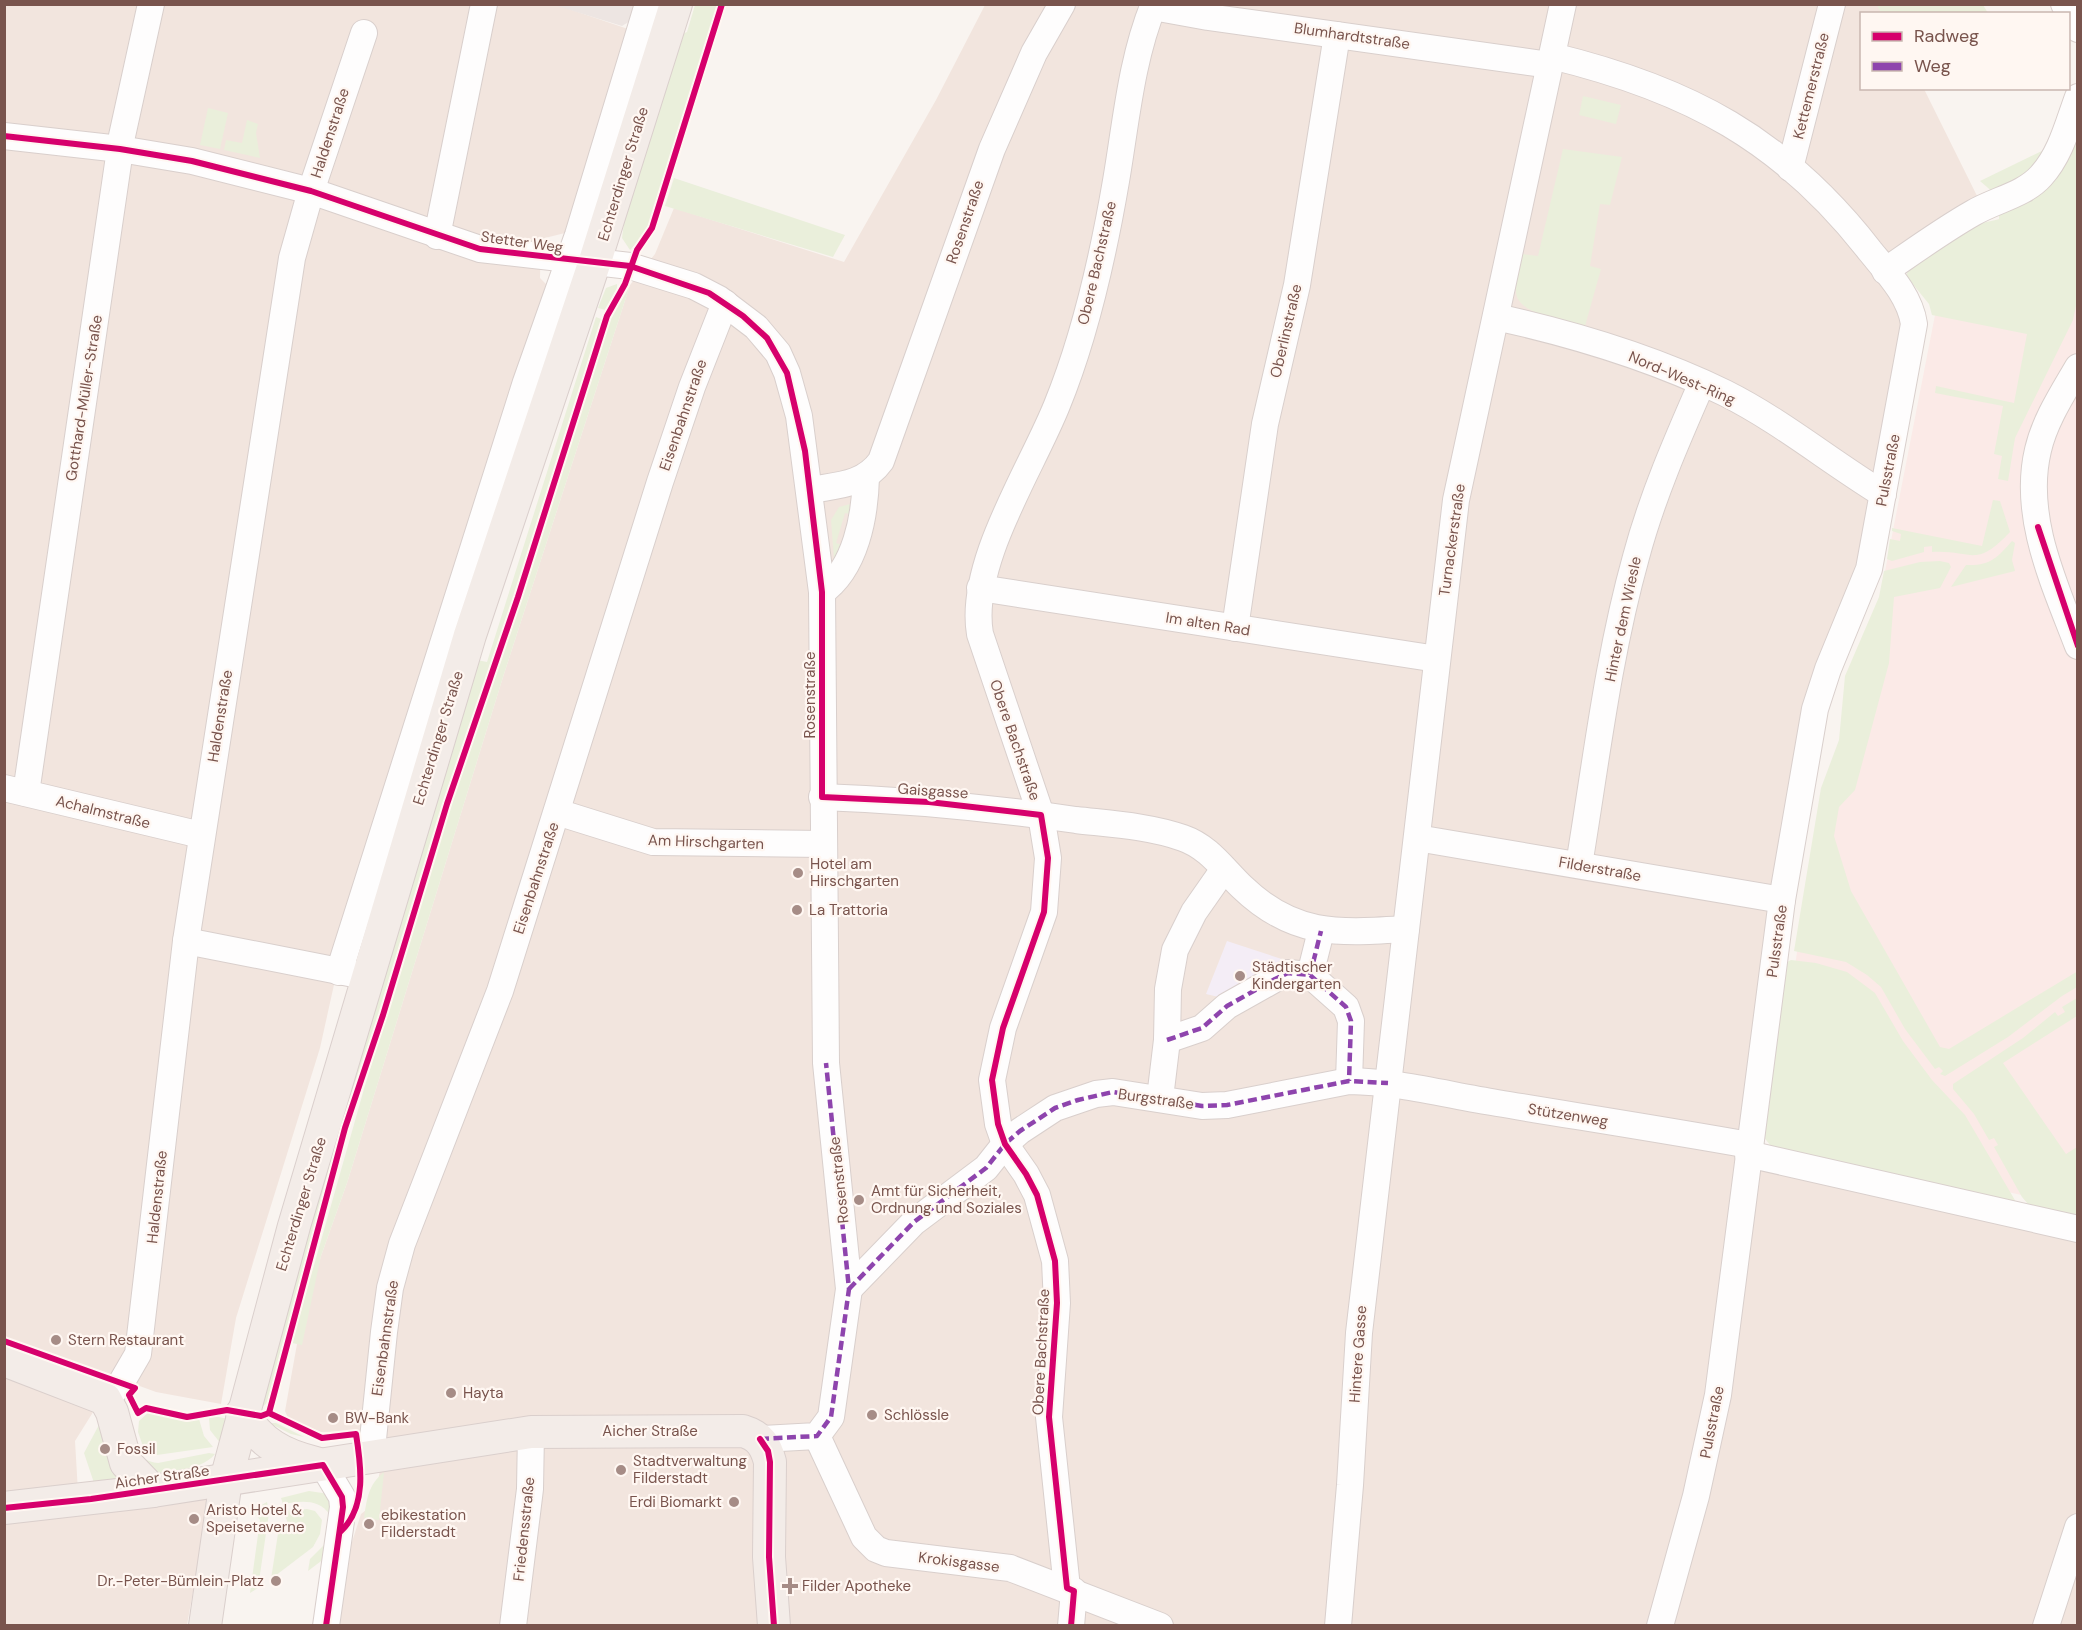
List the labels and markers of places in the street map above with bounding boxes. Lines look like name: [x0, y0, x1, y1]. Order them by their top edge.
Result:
place label: Hotel am Hirschgarten: [810, 854, 899, 891]
marker: Hotel am Hirschgarten: [791, 866, 805, 880]
place label: La Trattoria: [809, 900, 888, 920]
marker: La Trattoria: [790, 903, 804, 917]
place label: Städtischer Kindergarten: [1252, 957, 1341, 994]
marker: Städtischer Kindergarten: [1233, 969, 1247, 983]
place label: Amt für Sicherheit, Ordnung und Soziales: [871, 1181, 1022, 1218]
marker: Amt für Sicherheit, Ordnung und Soziales: [852, 1193, 866, 1207]
place label: Stern Restaurant: [68, 1330, 184, 1350]
marker: Stern Restaurant: [49, 1333, 63, 1347]
place label: Hayta: [463, 1383, 504, 1403]
marker: Hayta: [444, 1386, 458, 1400]
place label: Schlössle: [884, 1405, 949, 1425]
place label: BW-Bank: [345, 1408, 410, 1428]
marker: Schlössle: [865, 1408, 879, 1422]
marker: BW-Bank: [326, 1411, 340, 1425]
place label: Fossil: [117, 1439, 156, 1459]
marker: Fossil: [98, 1442, 112, 1456]
place label: Stadtverwaltung Filderstadt: [633, 1451, 747, 1488]
marker: Stadtverwaltung Filderstadt: [614, 1463, 628, 1477]
place label: Erdi Biomarkt: [629, 1492, 722, 1512]
marker: Erdi Biomarkt: [727, 1495, 741, 1509]
place label: Aristo Hotel & Speisetaverne: [206, 1500, 305, 1537]
place label: ebikestation Filderstadt: [381, 1505, 466, 1542]
marker: Aristo Hotel & Speisetaverne: [187, 1512, 201, 1526]
marker: ebikestation Filderstadt: [362, 1517, 376, 1531]
place label: Dr.-Peter-Bümlein-Platz: [97, 1571, 264, 1591]
marker: Dr.-Peter-Bümlein-Platz: [269, 1574, 283, 1588]
place label: Filder Apotheke: [802, 1576, 911, 1596]
marker: Filder Apotheke: [783, 1579, 797, 1593]

